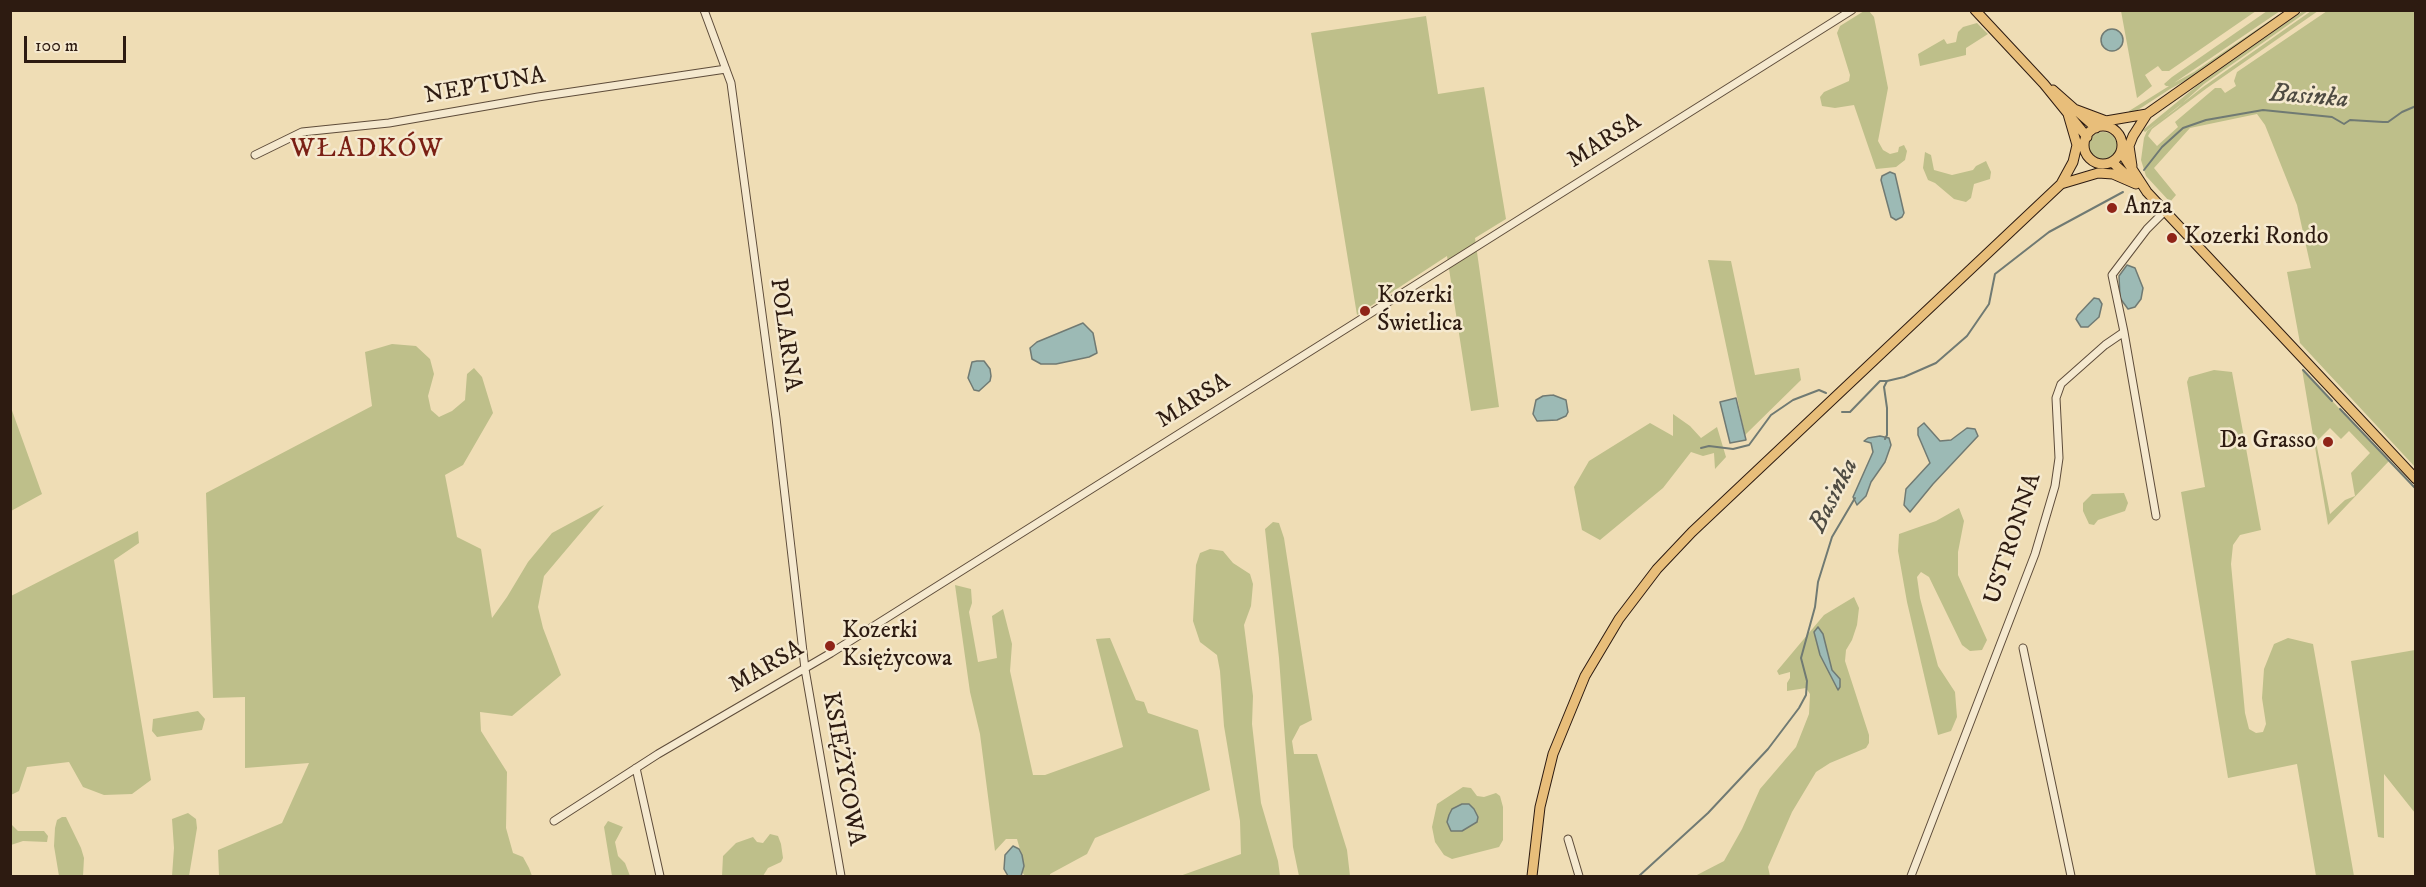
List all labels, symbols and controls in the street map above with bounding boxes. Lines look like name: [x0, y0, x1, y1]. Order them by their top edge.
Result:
scale bar: [27, 24, 129, 62]
text: 100 m: [35, 35, 78, 57]
street label: NEPTUNA: [422, 62, 548, 112]
water label: Basinka: [2269, 79, 2349, 117]
street label: MARSA: [1563, 108, 1647, 176]
district label: WŁADKÓW: [290, 134, 444, 166]
place label: Anza: [2124, 194, 2172, 222]
marker: Anza: [2105, 201, 2119, 215]
place label: Kozerki Rondo: [2184, 224, 2328, 252]
marker: Kozerki Rondo: [2165, 231, 2179, 245]
street label: POLARNA: [762, 277, 806, 393]
place label: Kozerki Świetlica: [1377, 283, 1462, 339]
marker: Kozerki Świetlica: [1358, 304, 1372, 318]
street label: MARSA: [1152, 368, 1236, 436]
place label: Da Grasso: [2219, 428, 2316, 456]
marker: Da Grasso: [2321, 435, 2335, 449]
water label: Basinka: [1803, 454, 1867, 538]
street label: USTRONNA: [1979, 470, 2049, 608]
place label: Kozerki Księżycowa: [842, 618, 952, 674]
street label: MARSA: [725, 635, 809, 701]
marker: Kozerki Księżycowa: [823, 639, 837, 653]
street label: KSIĘŻYCOWA: [814, 690, 870, 848]

